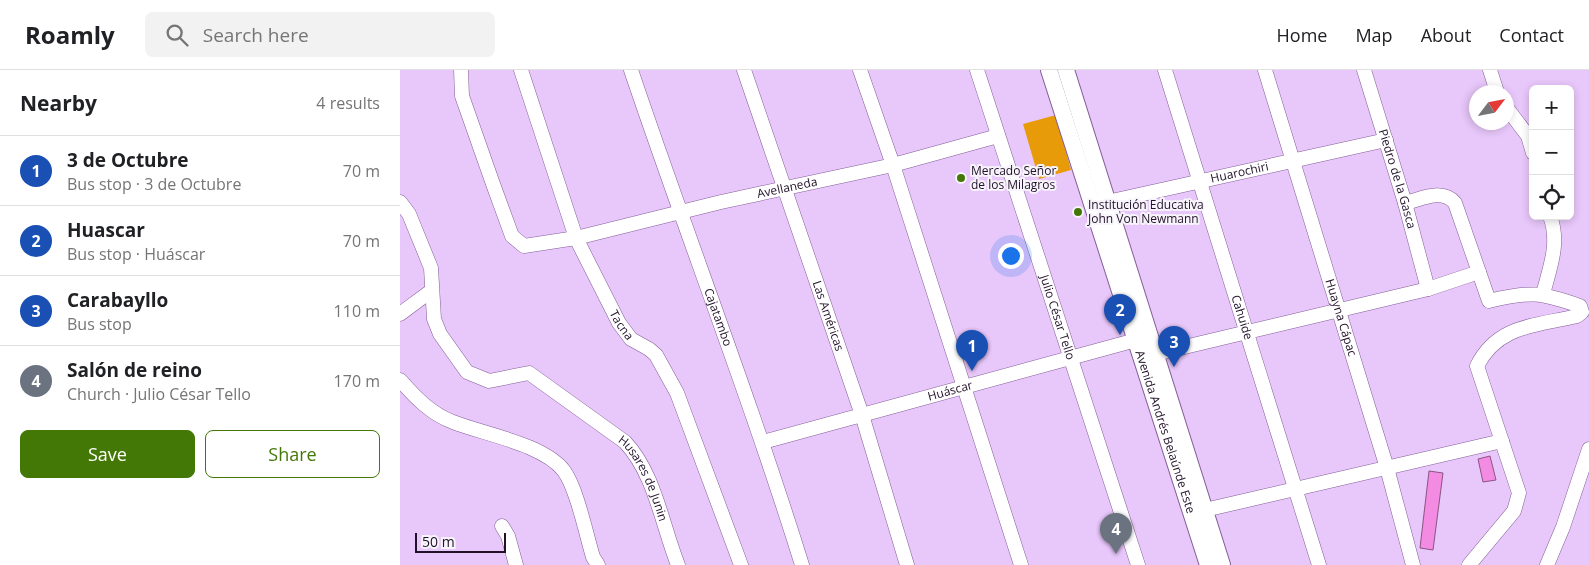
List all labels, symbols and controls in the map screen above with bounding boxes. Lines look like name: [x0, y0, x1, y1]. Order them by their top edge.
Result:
search box: [145, 12, 495, 57]
text: Roamly: [25, 18, 115, 51]
icon: search: [163, 21, 191, 49]
text: Search here: [203, 22, 309, 48]
text: Home: [1277, 23, 1327, 47]
text: Map: [1355, 23, 1393, 47]
text: About: [1421, 23, 1471, 47]
text: Contact: [1499, 23, 1564, 47]
north arrow: [1469, 85, 1514, 130]
map controls: [1529, 85, 1574, 220]
button: +: [1529, 85, 1574, 130]
text: Nearby: [20, 89, 97, 117]
text: 4 results: [316, 92, 380, 114]
street label: Piedro de la Gasca: [1375, 127, 1421, 231]
button: −: [1529, 130, 1574, 175]
text: 3 de Octubre: [67, 147, 189, 173]
street label: Huarochiri: [1209, 157, 1270, 187]
text: 1: [31, 160, 41, 182]
text: 70 m: [343, 160, 380, 182]
place label: Mercado Señor de los Milagros: [971, 162, 1056, 193]
marker: Mercado Señor de los Milagros: [955, 172, 967, 184]
text: Bus stop · 3 de Octubre: [67, 173, 241, 195]
street label: Avellaneda: [755, 173, 819, 202]
button: locate: [1529, 175, 1574, 220]
place label: Institución Educativa John Von Newmann: [1087, 196, 1204, 227]
marker: Institución Educativa John Von Newmann: [1072, 206, 1084, 218]
text: Huascar: [67, 217, 145, 243]
text: 2: [31, 230, 41, 252]
text: 70 m: [343, 230, 380, 252]
text: Bus stop · Huáscar: [67, 243, 205, 265]
your location: [998, 243, 1024, 269]
street label: Julio César Tello: [1036, 271, 1080, 362]
street label: Huayna Cápac: [1322, 277, 1361, 358]
street label: Las Américas: [809, 278, 849, 354]
street label: Cajatambo: [700, 286, 737, 348]
text: Carabayllo: [67, 287, 168, 313]
street label: Cahuide: [1227, 293, 1257, 342]
pin: 2: [1104, 294, 1136, 335]
text: 3: [31, 300, 41, 322]
text: 110 m: [334, 300, 380, 322]
street label: Tacna: [606, 307, 638, 343]
text: Bus stop: [67, 313, 132, 335]
pin: 3: [1158, 326, 1190, 367]
pin: 1: [956, 330, 988, 371]
street label: Avenida Andrés Belaúnde Este: [1132, 348, 1200, 516]
text: Salón de reino: [67, 357, 202, 383]
text: 4: [31, 370, 41, 392]
text: 170 m: [334, 370, 380, 392]
street label: Huáscar: [926, 376, 974, 405]
text: Church · Julio César Tello: [67, 383, 251, 405]
button: Save: [20, 430, 195, 478]
button: Share: [205, 430, 380, 478]
street label: Husares de Junin: [615, 431, 672, 523]
pin: 4: [1100, 513, 1132, 554]
scale bar: [415, 530, 506, 553]
text: 50 m: [422, 532, 455, 551]

